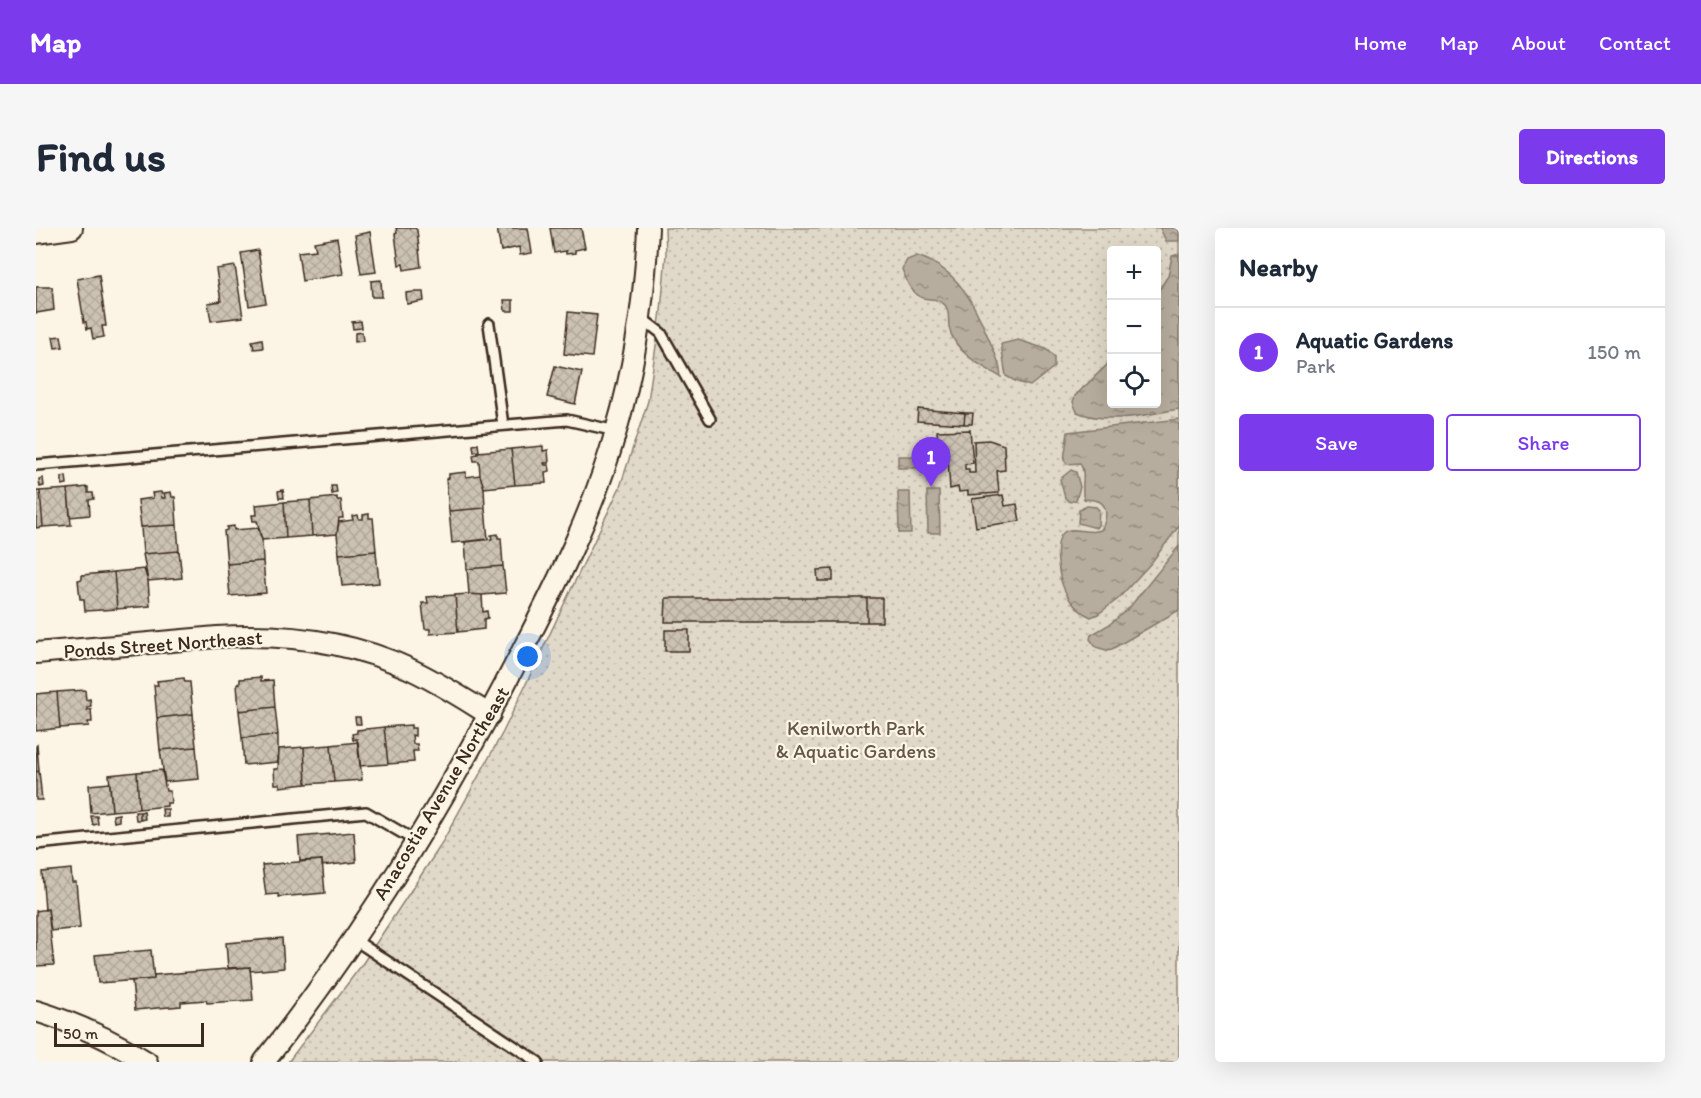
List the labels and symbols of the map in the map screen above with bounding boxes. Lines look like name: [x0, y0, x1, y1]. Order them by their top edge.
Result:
pin: 1: [912, 438, 950, 487]
street label: Ponds Street Northeast: [63, 625, 264, 663]
your location: [513, 642, 542, 671]
street label: Anacostia Avenue Northeast: [368, 682, 515, 904]
park label: Kenilworth Park & Aquatic Gardens: [776, 716, 936, 763]
scale bar: [54, 1020, 204, 1048]

